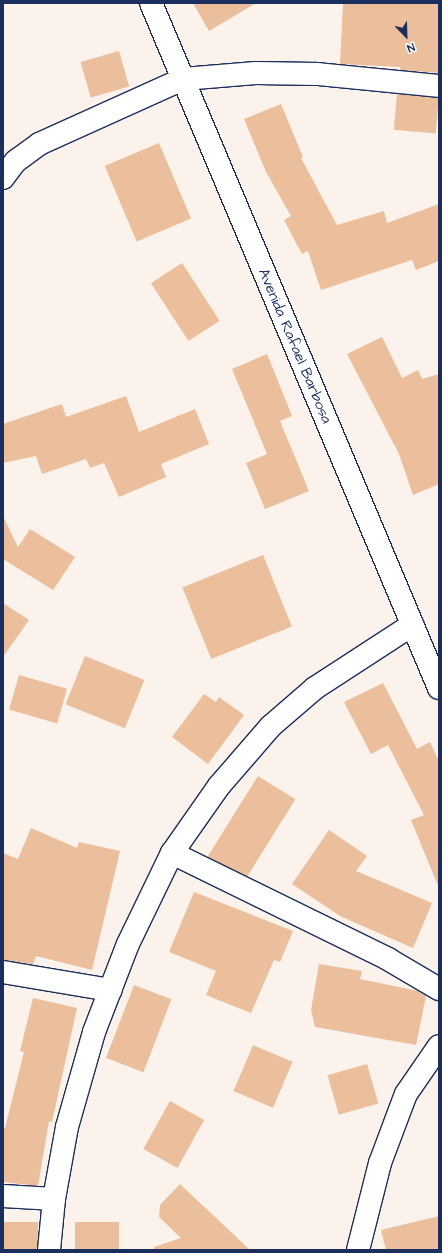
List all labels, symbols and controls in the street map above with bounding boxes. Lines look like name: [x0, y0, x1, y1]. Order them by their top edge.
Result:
north arrow: [386, 16, 426, 56]
text: N: [405, 39, 417, 56]
street label: Avenida Rafael Barbosa: [254, 266, 336, 426]

